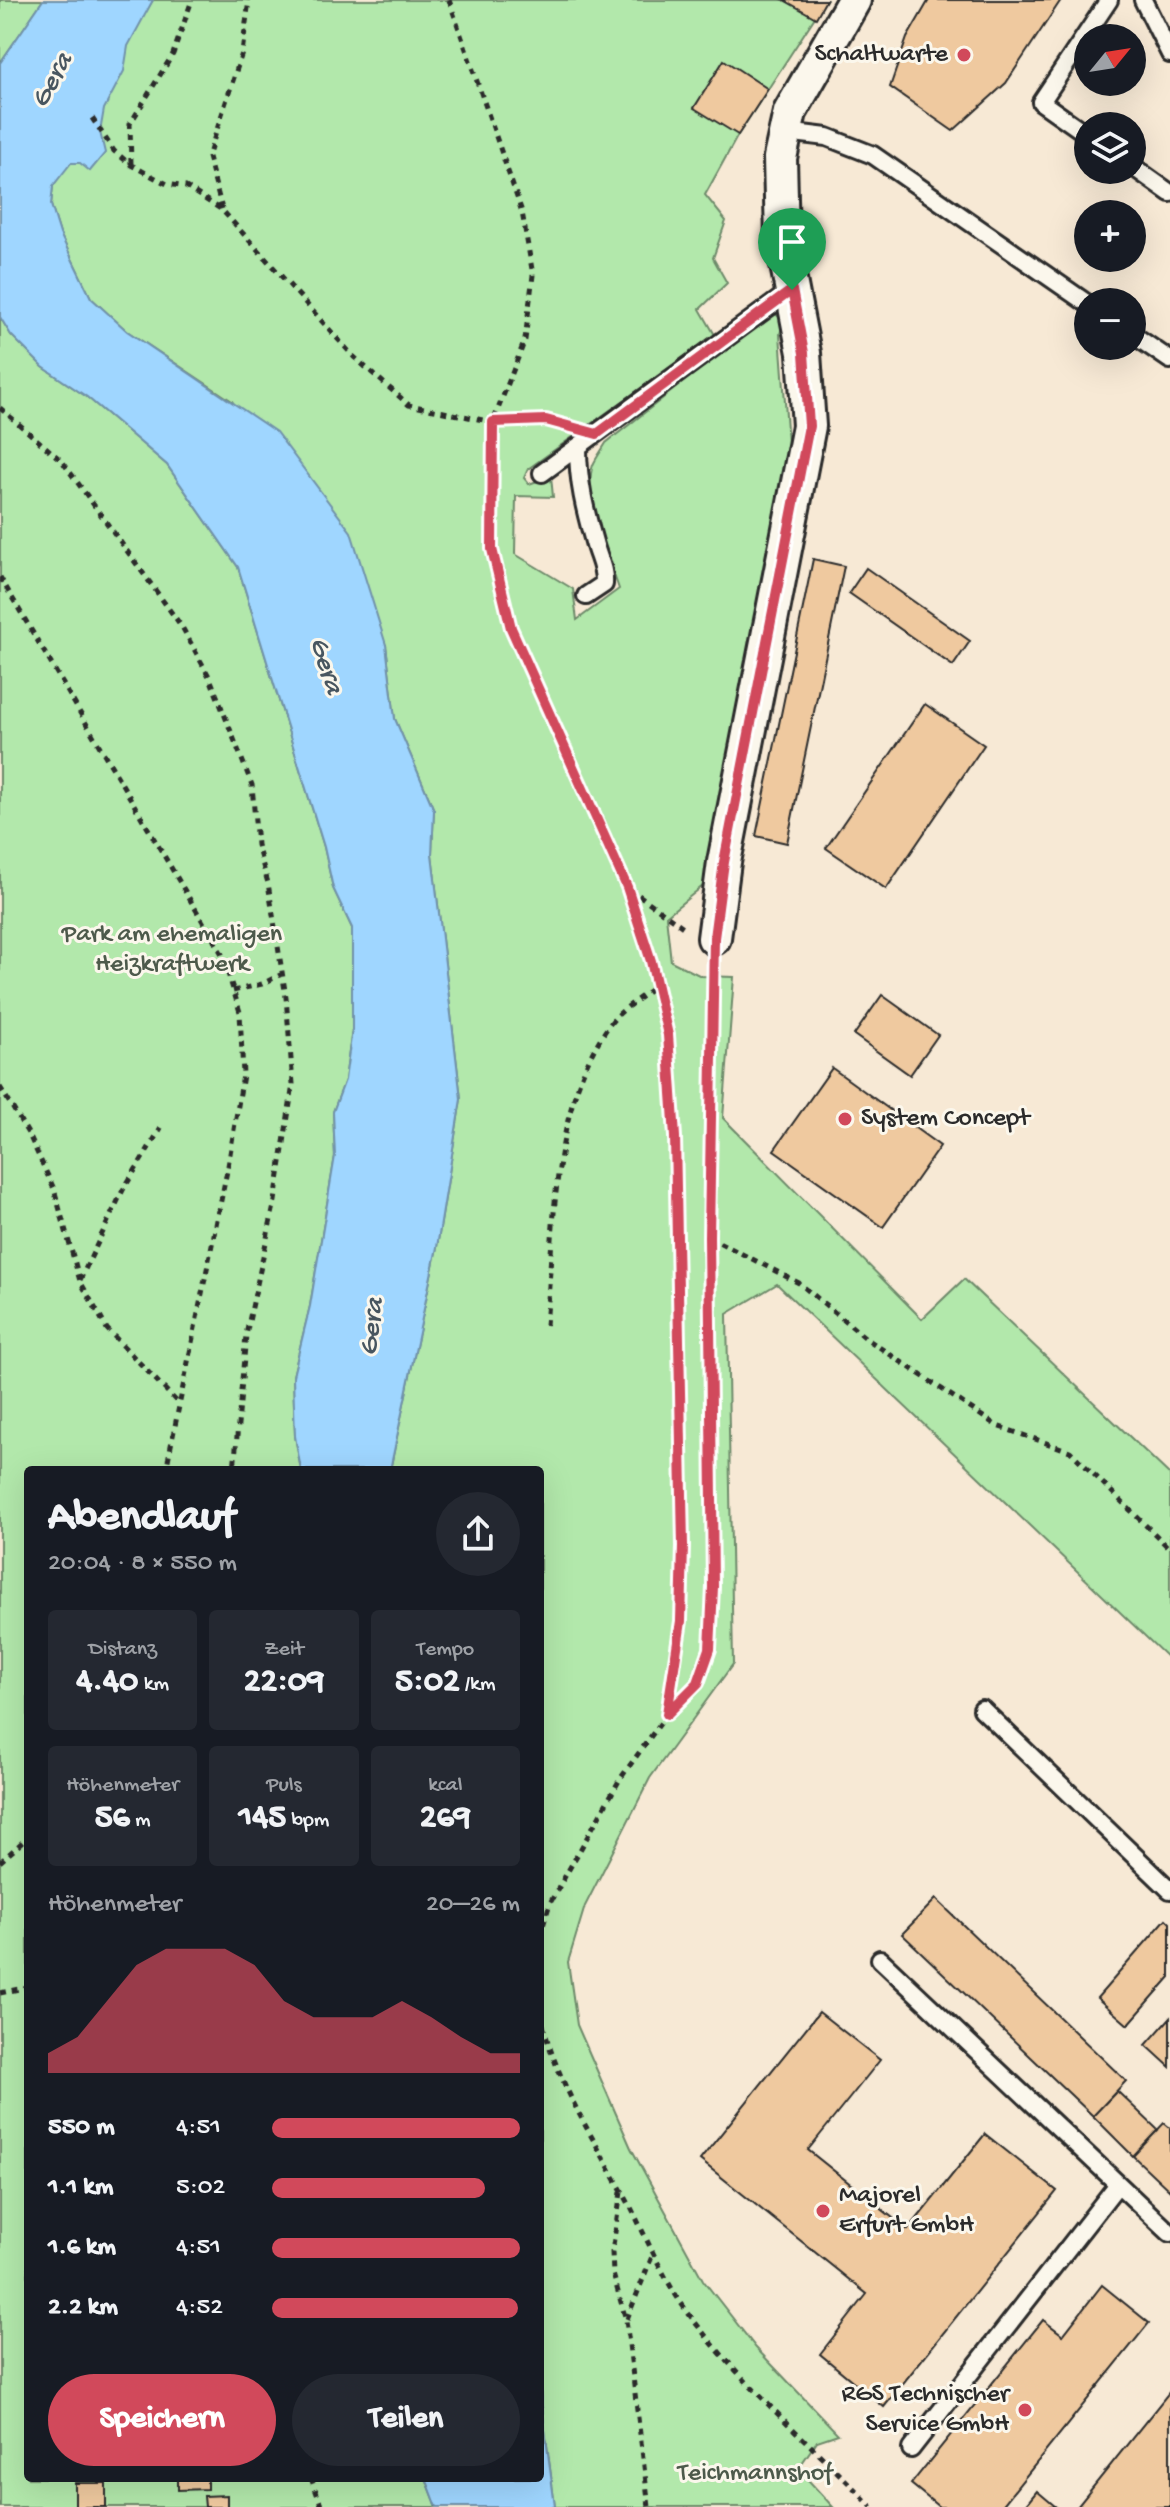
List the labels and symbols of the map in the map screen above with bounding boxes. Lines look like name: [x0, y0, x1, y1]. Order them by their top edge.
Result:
north arrow: [1074, 24, 1146, 96]
place label: Schaltwarte: [815, 40, 949, 71]
marker: Schaltwarte: [955, 46, 973, 64]
water label: Gera: [25, 47, 82, 114]
pin: [758, 208, 826, 290]
water label: Gera: [300, 634, 350, 700]
park label: Park am ehemaligen Heizkraftwerk: [61, 920, 283, 981]
place label: System Concept: [861, 1104, 1032, 1135]
marker: System Concept: [836, 1110, 854, 1128]
water label: Gera: [353, 1295, 393, 1358]
place label: Majorel Erfurt GmbH: [839, 2181, 974, 2242]
marker: Majorel Erfurt GmbH: [814, 2202, 832, 2220]
place label: RGS Technischer Service GmbH: [842, 2380, 1012, 2441]
marker: RGS Technischer Service GmbH: [1016, 2401, 1034, 2419]
park label: Teichmannshof: [676, 2459, 834, 2490]

